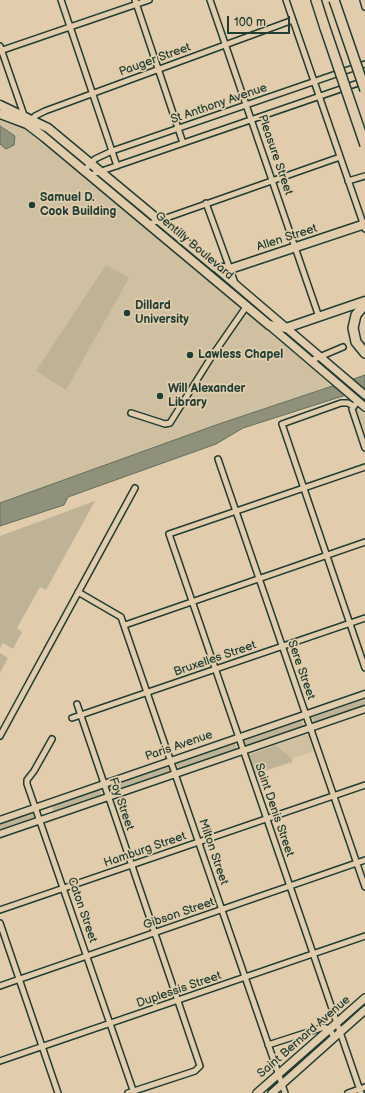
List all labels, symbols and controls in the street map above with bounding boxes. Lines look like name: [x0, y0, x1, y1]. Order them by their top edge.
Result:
scale bar: [229, 8, 292, 34]
text: 100 m: [234, 15, 266, 30]
street label: Pauger Street: [117, 40, 193, 80]
street label: St Anthony Avenue: [169, 81, 269, 127]
street label: Pleasure Street: [255, 113, 295, 197]
place label: Samuel D. Cook Building: [40, 191, 116, 219]
marker: Samuel D. Cook Building: [27, 200, 37, 210]
street label: Gentilly Boulevard: [152, 209, 236, 283]
street label: Allen Street: [255, 221, 319, 255]
place label: Dillard University: [135, 299, 189, 327]
marker: Dillard University: [122, 308, 132, 318]
place label: Lawless Chapel: [198, 348, 283, 362]
marker: Lawless Chapel: [185, 350, 195, 360]
place label: Will Alexander Library: [168, 382, 245, 410]
marker: Will Alexander Library: [155, 391, 165, 401]
street label: Bruxelles Street: [172, 638, 258, 680]
street label: Sere Street: [284, 638, 318, 702]
street label: Paris Avenue: [143, 728, 215, 764]
street label: Saint Denis Street: [251, 761, 297, 859]
street label: Foy Street: [105, 776, 137, 832]
street label: Milton Street: [195, 817, 231, 887]
street label: Hamburg Street: [102, 829, 188, 871]
street label: Caton Street: [64, 875, 100, 945]
street label: Gibson Street: [142, 895, 216, 933]
street label: Duplessis Street: [135, 969, 223, 1011]
street label: Saint Bernard Avenue: [255, 993, 353, 1081]

